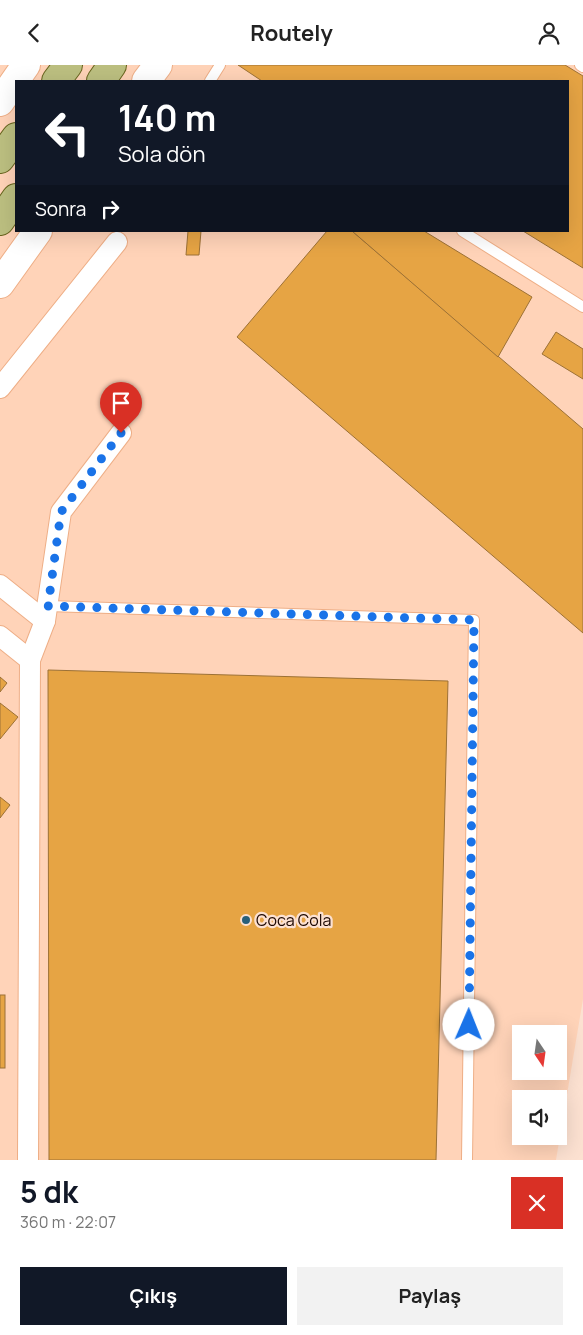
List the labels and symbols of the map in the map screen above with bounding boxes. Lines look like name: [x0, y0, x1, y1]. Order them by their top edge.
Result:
pin: [100, 382, 142, 433]
place label: Coca Cola: [256, 909, 331, 931]
marker: Coca Cola: [240, 914, 252, 926]
position arrow: [442, 998, 494, 1050]
north arrow: [512, 1025, 568, 1080]

